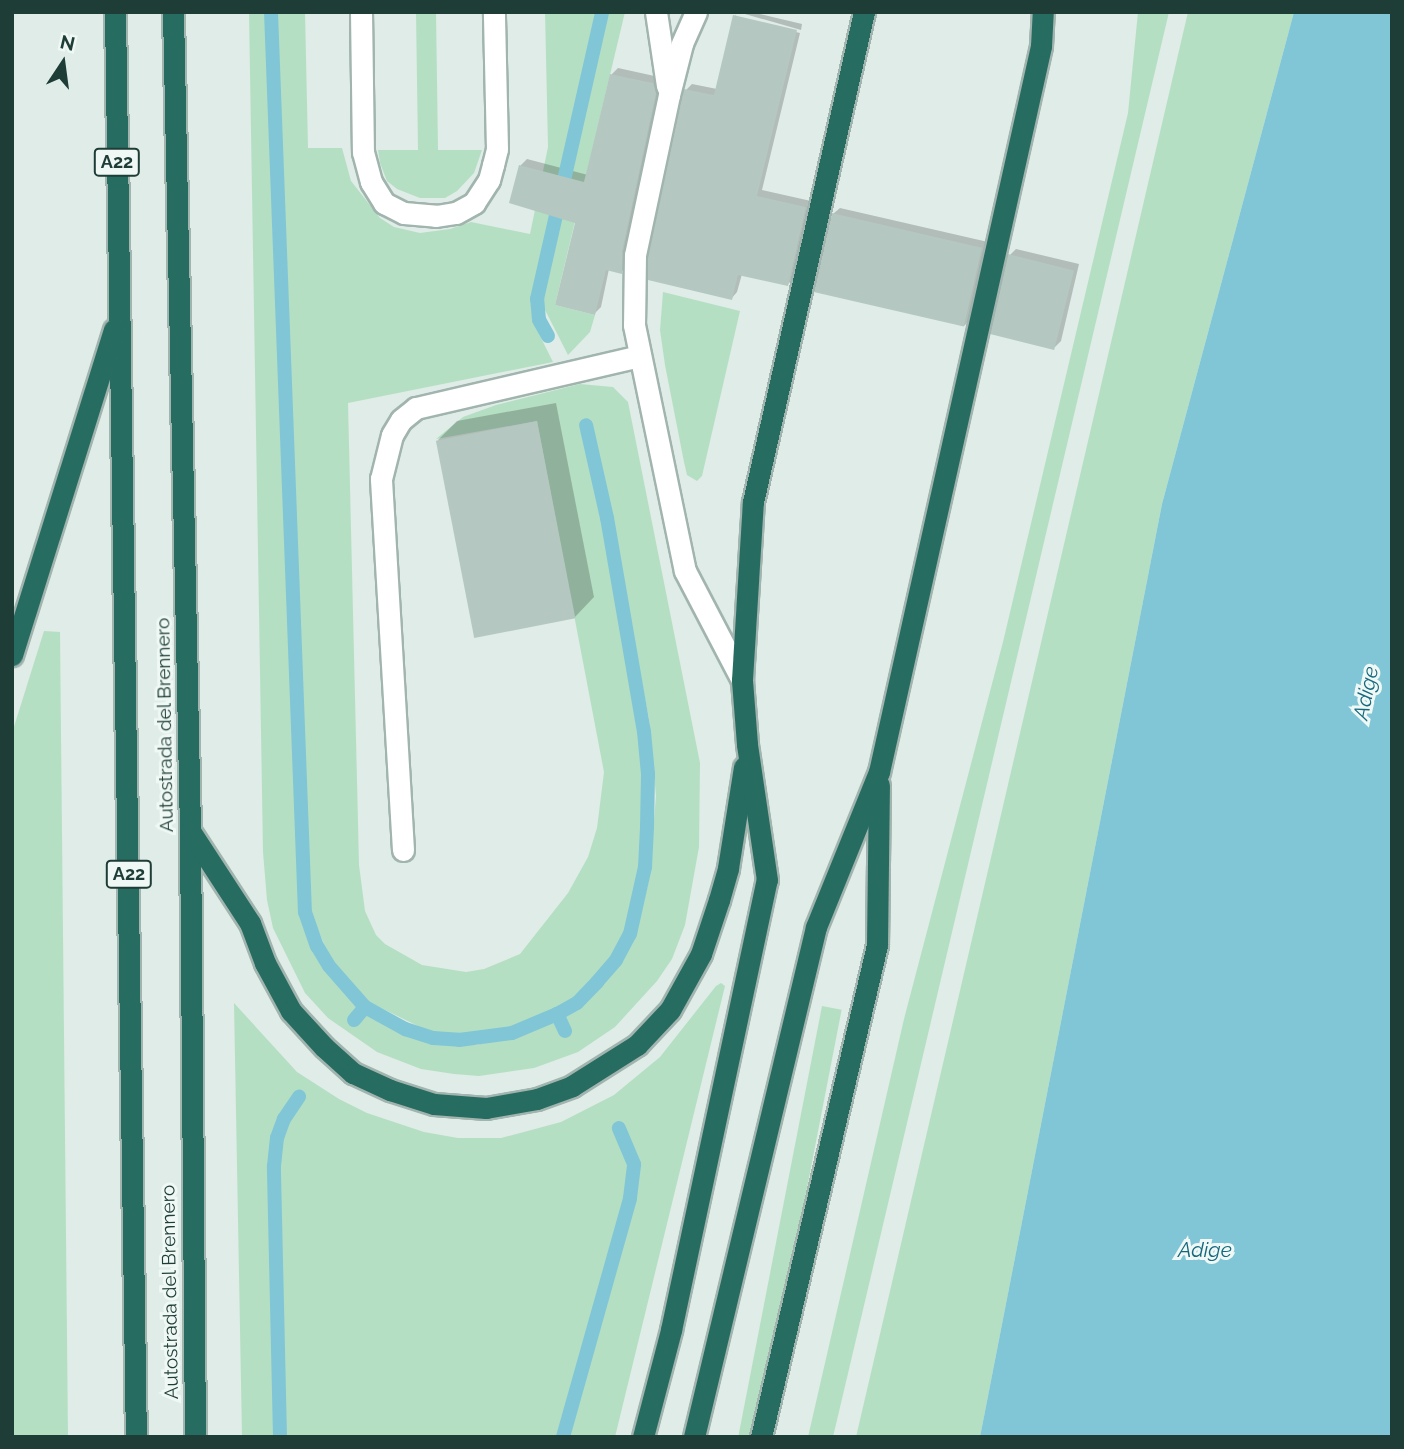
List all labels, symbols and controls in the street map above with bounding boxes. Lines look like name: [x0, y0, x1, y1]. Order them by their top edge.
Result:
north arrow: [28, 28, 98, 98]
text: N: [58, 30, 77, 55]
road number: A22: [92, 148, 142, 176]
street label: Autostrada del Brennero: [152, 617, 178, 833]
water label: Adige: [1348, 664, 1384, 722]
road number: A22: [104, 860, 154, 888]
street label: Autostrada del Brennero: [157, 1184, 183, 1400]
water label: Adige: [1178, 1237, 1232, 1263]

